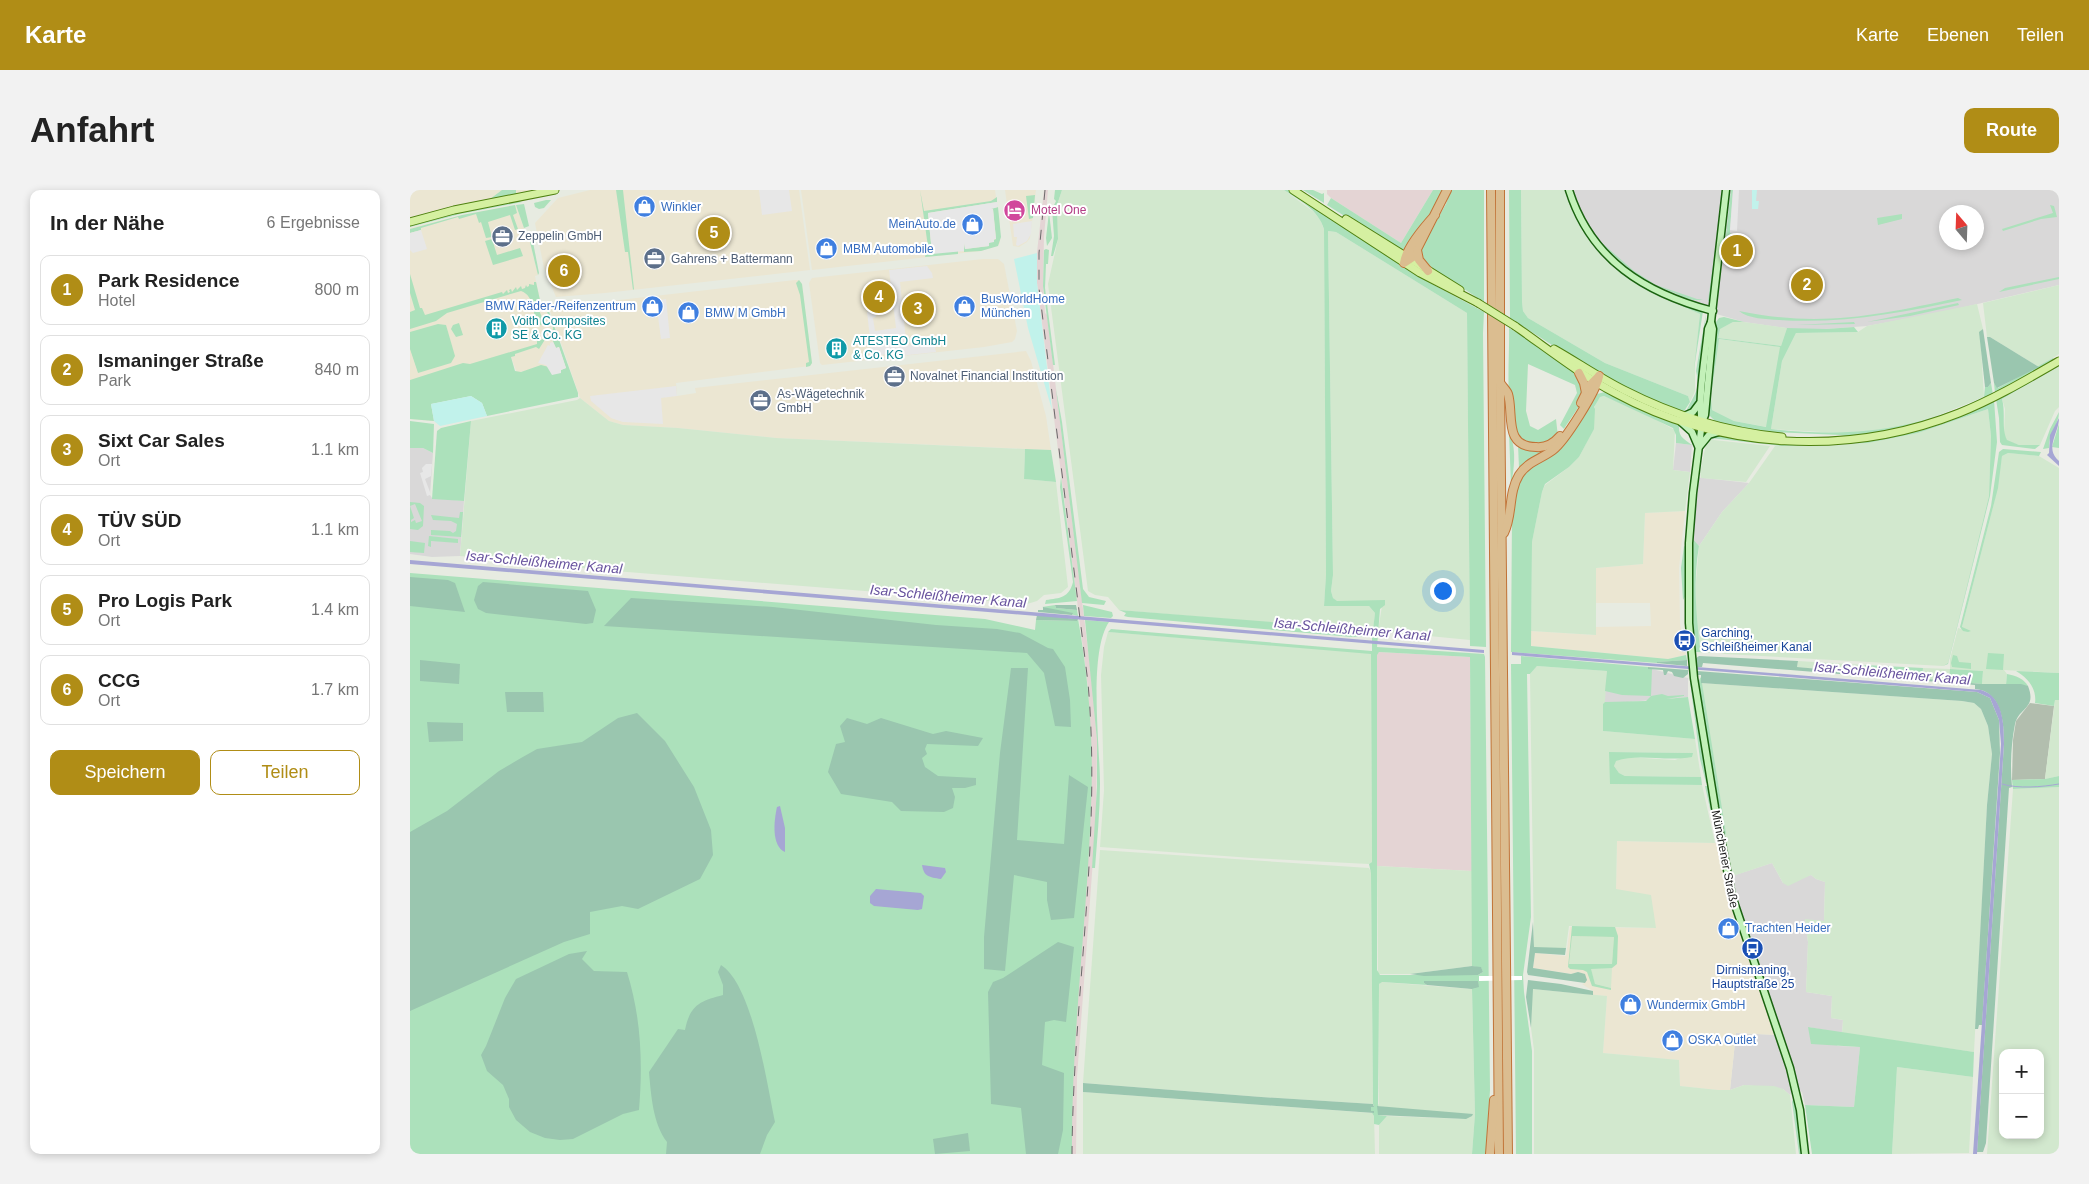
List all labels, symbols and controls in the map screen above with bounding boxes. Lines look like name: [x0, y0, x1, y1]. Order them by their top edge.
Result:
text: Karte: [25, 21, 86, 48]
text: Karte: [1856, 25, 1899, 45]
text: Ebenen: [1927, 25, 1989, 45]
text: Teilen: [2017, 25, 2064, 45]
button: Route: [1964, 108, 2059, 153]
text: Anfahrt: [30, 110, 154, 149]
shop icon: Winkler: [633, 195, 657, 219]
hotel icon: Motel One: [1003, 198, 1027, 222]
place label: Winkler: [661, 200, 701, 214]
place label: Motel One: [1031, 203, 1087, 217]
north arrow: [1939, 205, 1984, 250]
text: In der Nähe: [50, 211, 164, 234]
shop icon: MeinAuto.de: [960, 212, 984, 236]
text: 6 Ergebnisse: [267, 214, 360, 231]
pin: 5: [698, 214, 730, 252]
place label: MeinAuto.de: [889, 217, 956, 231]
office icon: Zeppelin GmbH: [490, 224, 514, 248]
place label: Zeppelin GmbH: [518, 229, 602, 243]
pin: 1: [1721, 232, 1753, 270]
shop icon: MBM Automobile: [815, 237, 839, 261]
place label: MBM Automobile: [843, 242, 934, 256]
office icon: Gahrens + Battermann: [643, 247, 667, 271]
pin: 6: [548, 252, 580, 290]
place label: Gahrens + Battermann: [671, 252, 793, 266]
pin: 2: [1791, 266, 1823, 304]
text: Park Residence: [98, 270, 240, 291]
pin: 4: [863, 278, 895, 316]
text: 1: [63, 281, 71, 298]
text: 800 m: [315, 281, 359, 298]
pin: 3: [902, 290, 934, 328]
text: Hotel: [98, 292, 135, 309]
place label: BusWorldHome München: [981, 292, 1065, 320]
shop icon: BMW Räder-/Reifenzentrum: [640, 294, 664, 318]
shop icon: BusWorldHome München: [953, 294, 977, 318]
place label: BMW Räder-/Reifenzentrum: [485, 299, 636, 313]
shop icon: BMW M GmbH: [677, 301, 701, 325]
place label: BMW M GmbH: [705, 306, 786, 320]
place label: Voith Composites SE & Co. KG: [512, 314, 605, 342]
building icon: Voith Composites SE & Co. KG: [484, 316, 508, 340]
place label: ATESTEO GmbH & Co. KG: [853, 334, 946, 362]
building icon: ATESTEO GmbH & Co. KG: [825, 336, 849, 360]
text: Ismaninger Straße: [98, 350, 264, 371]
text: 2: [63, 361, 71, 378]
text: 840 m: [315, 361, 359, 378]
office icon: Novalnet Financial Institution: [882, 364, 906, 388]
place label: Novalnet Financial Institution: [910, 369, 1063, 383]
text: Park: [98, 372, 131, 389]
place label: As-Wägetechnik GmbH: [777, 387, 865, 415]
office icon: As-Wägetechnik GmbH: [749, 389, 773, 413]
text: Sixt Car Sales: [98, 430, 225, 451]
text: 3: [63, 441, 71, 458]
text: 1.1 km: [311, 441, 359, 458]
text: Ort: [98, 452, 120, 469]
text: TÜV SÜD: [98, 510, 181, 531]
text: 4: [63, 521, 71, 538]
text: 1.1 km: [311, 521, 359, 538]
text: Ort: [98, 532, 120, 549]
water label: Isar-Schleißheimer Kanal: [465, 547, 624, 577]
your location: [1430, 578, 1456, 604]
water label: Isar-Schleißheimer Kanal: [869, 581, 1028, 611]
text: Pro Logis Park: [98, 590, 232, 611]
text: 5: [63, 601, 71, 618]
text: 1.4 km: [311, 601, 359, 618]
text: Ort: [98, 612, 120, 629]
water label: Isar-Schleißheimer Kanal: [1273, 614, 1432, 644]
place label: Garching, Schleißheimer Kanal: [1701, 626, 1812, 654]
bus stop icon: Garching, Schleißheimer Kanal: [1673, 628, 1697, 652]
water label: Isar-Schleißheimer Kanal: [1813, 658, 1972, 688]
text: CCG: [98, 670, 140, 691]
text: 6: [63, 681, 71, 698]
text: 1.7 km: [311, 681, 359, 698]
text: Ort: [98, 692, 120, 709]
button: Speichern: [50, 750, 200, 795]
button: Teilen: [210, 750, 360, 795]
street label: Münchener Straße: [1709, 809, 1741, 909]
shop icon: Trachten Heider: [1717, 916, 1741, 940]
place label: Trachten Heider: [1745, 921, 1831, 935]
bus stop icon: Dirnismaning, Hauptstraße 25: [1741, 937, 1765, 961]
place label: Dirnismaning, Hauptstraße 25: [1712, 963, 1795, 991]
shop icon: Wundermix GmbH: [1619, 993, 1643, 1017]
place label: Wundermix GmbH: [1647, 998, 1745, 1012]
shop icon: OSKA Outlet: [1660, 1028, 1684, 1052]
place label: OSKA Outlet: [1688, 1033, 1757, 1047]
map controls: [1999, 1049, 2044, 1139]
button: +: [1999, 1049, 2044, 1094]
button: −: [1999, 1094, 2044, 1139]

